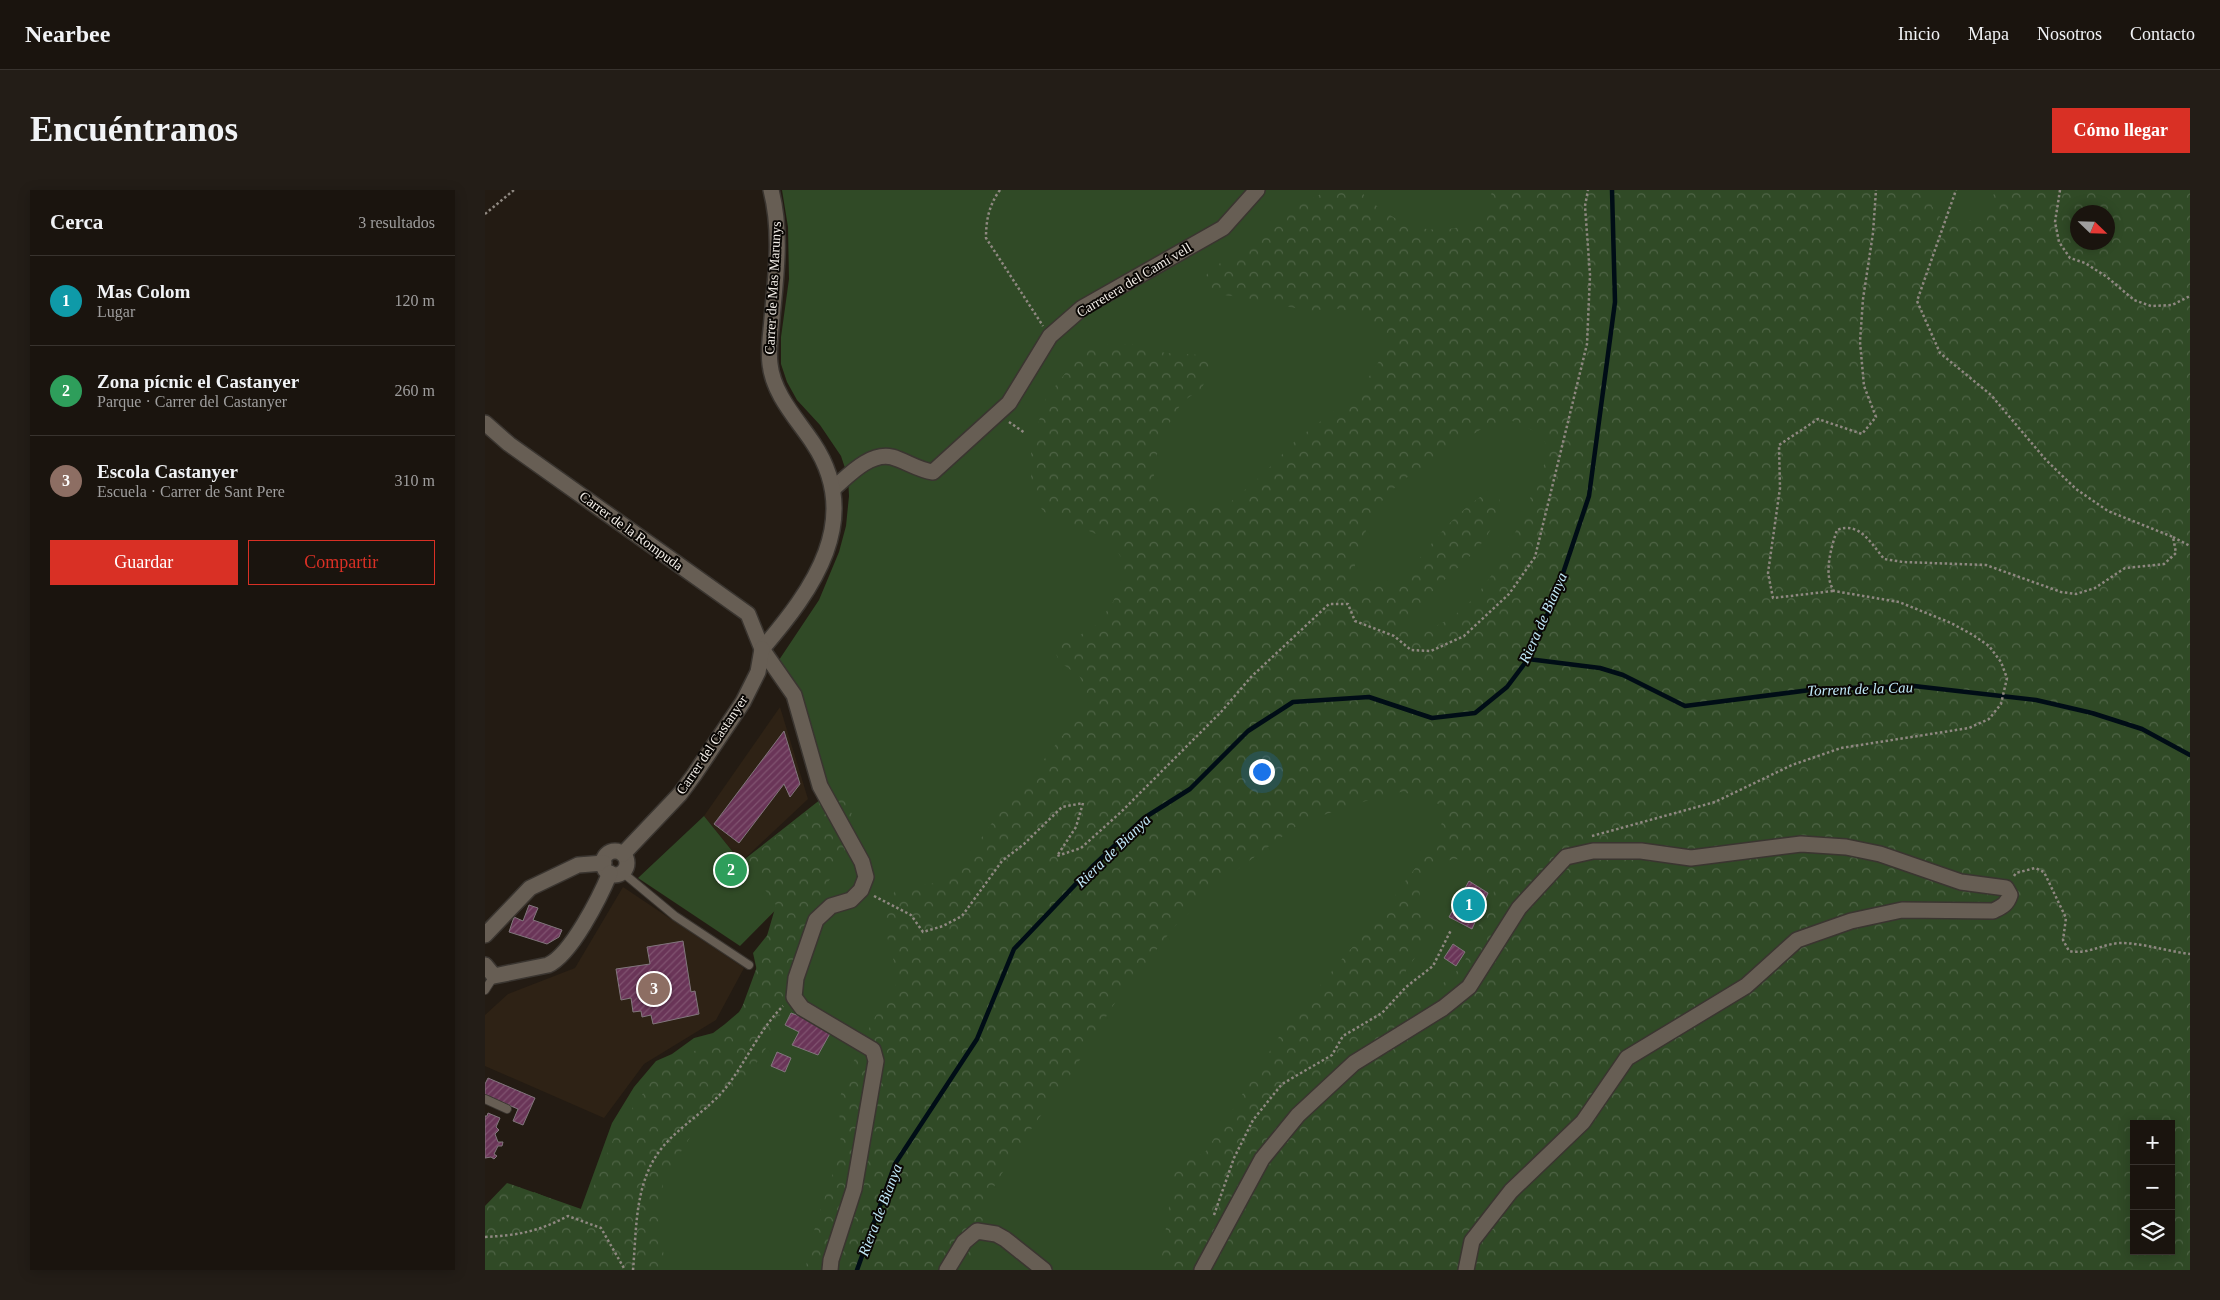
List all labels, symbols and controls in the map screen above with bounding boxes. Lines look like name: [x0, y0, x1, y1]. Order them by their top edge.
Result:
text: Nearbee: [25, 21, 110, 47]
text: Inicio: [1898, 24, 1940, 44]
text: Mapa: [1968, 24, 2009, 44]
text: Nosotros: [2037, 24, 2102, 44]
text: Contacto: [2130, 24, 2195, 44]
button: Cómo llegar: [2052, 108, 2190, 153]
text: Encuéntranos: [30, 110, 238, 149]
north arrow: [2070, 205, 2115, 250]
text: Cerca: [50, 210, 103, 234]
text: 3 resultados: [358, 214, 435, 231]
street label: Carrer de Mas Marunys: [762, 221, 784, 355]
street label: Carretera del Camí vell: [1074, 240, 1194, 320]
text: Mas Colom: [97, 281, 190, 302]
text: 1: [62, 292, 70, 309]
text: 120 m: [395, 292, 435, 309]
text: Lugar: [97, 303, 135, 320]
text: Zona pícnic el Castanyer: [97, 371, 299, 392]
text: 2: [62, 382, 70, 399]
text: 260 m: [395, 382, 435, 399]
text: Parque · Carrer del Castanyer: [97, 393, 287, 410]
text: Escola Castanyer: [97, 461, 238, 482]
text: 3: [62, 472, 70, 489]
text: 310 m: [395, 472, 435, 489]
text: Escuela · Carrer de Sant Pere: [97, 483, 285, 500]
street label: Carrer de la Rompuda: [576, 488, 686, 574]
button: Guardar: [50, 540, 238, 585]
button: Compartir: [248, 540, 435, 585]
water label: Riera de Bianya: [1515, 570, 1570, 667]
water label: Torrent de la Cau: [1807, 679, 1913, 699]
street label: Carrer del Castanyer: [673, 693, 751, 797]
your location: [1249, 759, 1275, 785]
water label: Riera de Bianya: [1072, 811, 1154, 891]
pin: 2: [715, 851, 747, 889]
pin: 1: [1453, 886, 1485, 924]
pin: 3: [638, 970, 670, 1008]
map controls: [2130, 1120, 2175, 1255]
button: +: [2130, 1120, 2175, 1165]
water label: Riera de Bianya: [855, 1162, 905, 1259]
button: −: [2130, 1165, 2175, 1210]
button: layers: [2130, 1210, 2175, 1255]

